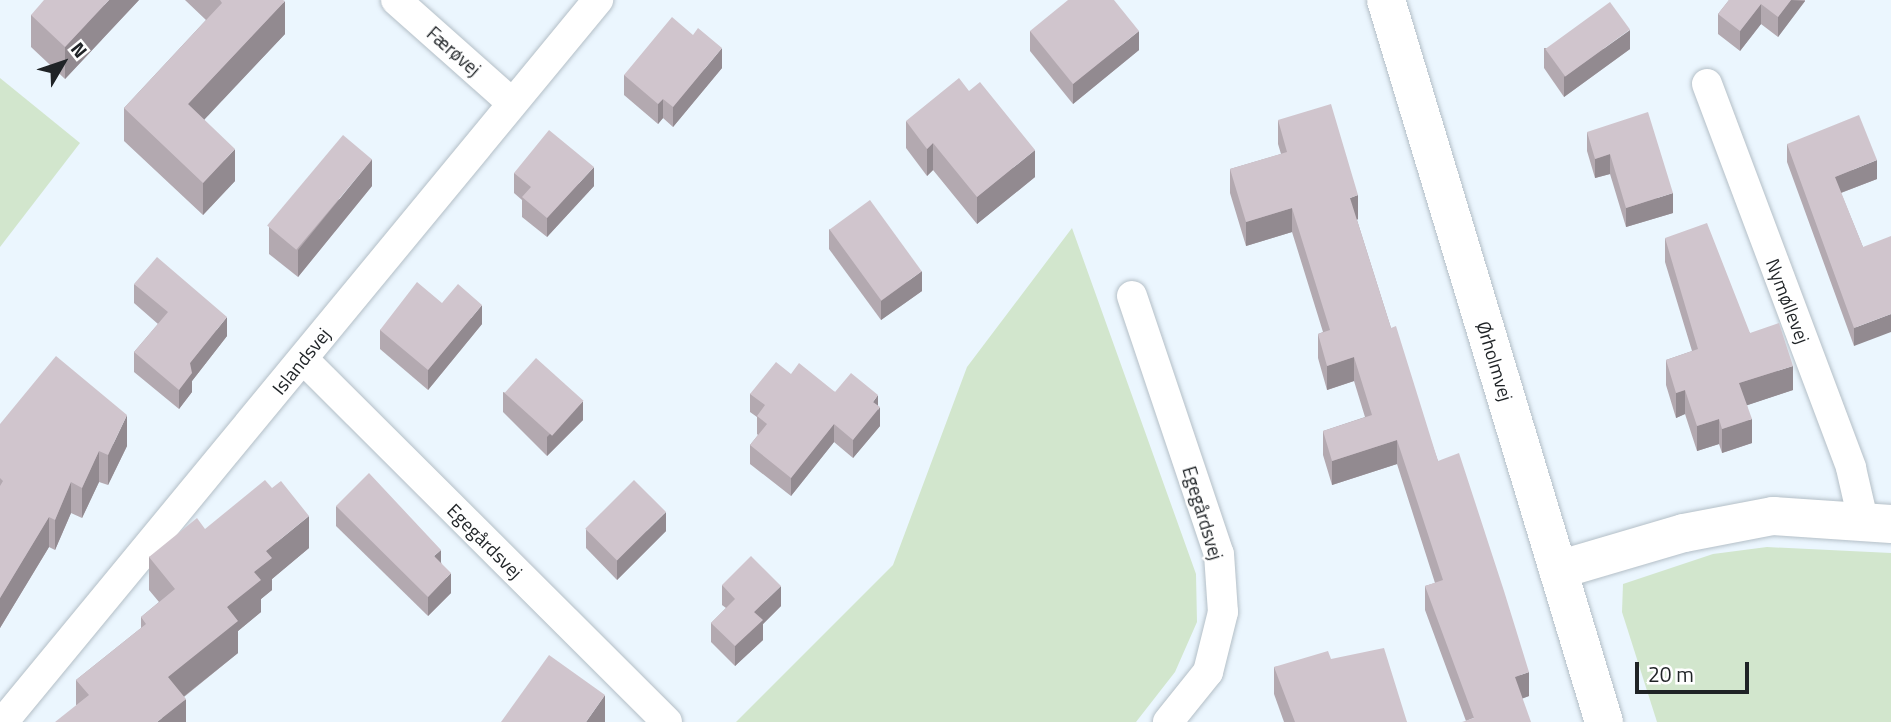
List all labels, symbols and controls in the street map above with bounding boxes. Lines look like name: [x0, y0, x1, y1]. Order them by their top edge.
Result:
street label: Færøvej: [423, 22, 485, 80]
north arrow: [28, 28, 98, 98]
text: N: [64, 35, 95, 64]
street label: Nymøllevej: [1761, 255, 1815, 347]
street label: Ørholmvej: [1472, 318, 1518, 404]
street label: Islandsvej: [267, 323, 335, 399]
street label: Egegårdsvej: [1178, 463, 1228, 563]
street label: Egegårdsvej: [443, 499, 527, 583]
scale bar: [1639, 648, 1753, 692]
text: 20 m: [1648, 658, 1694, 690]

